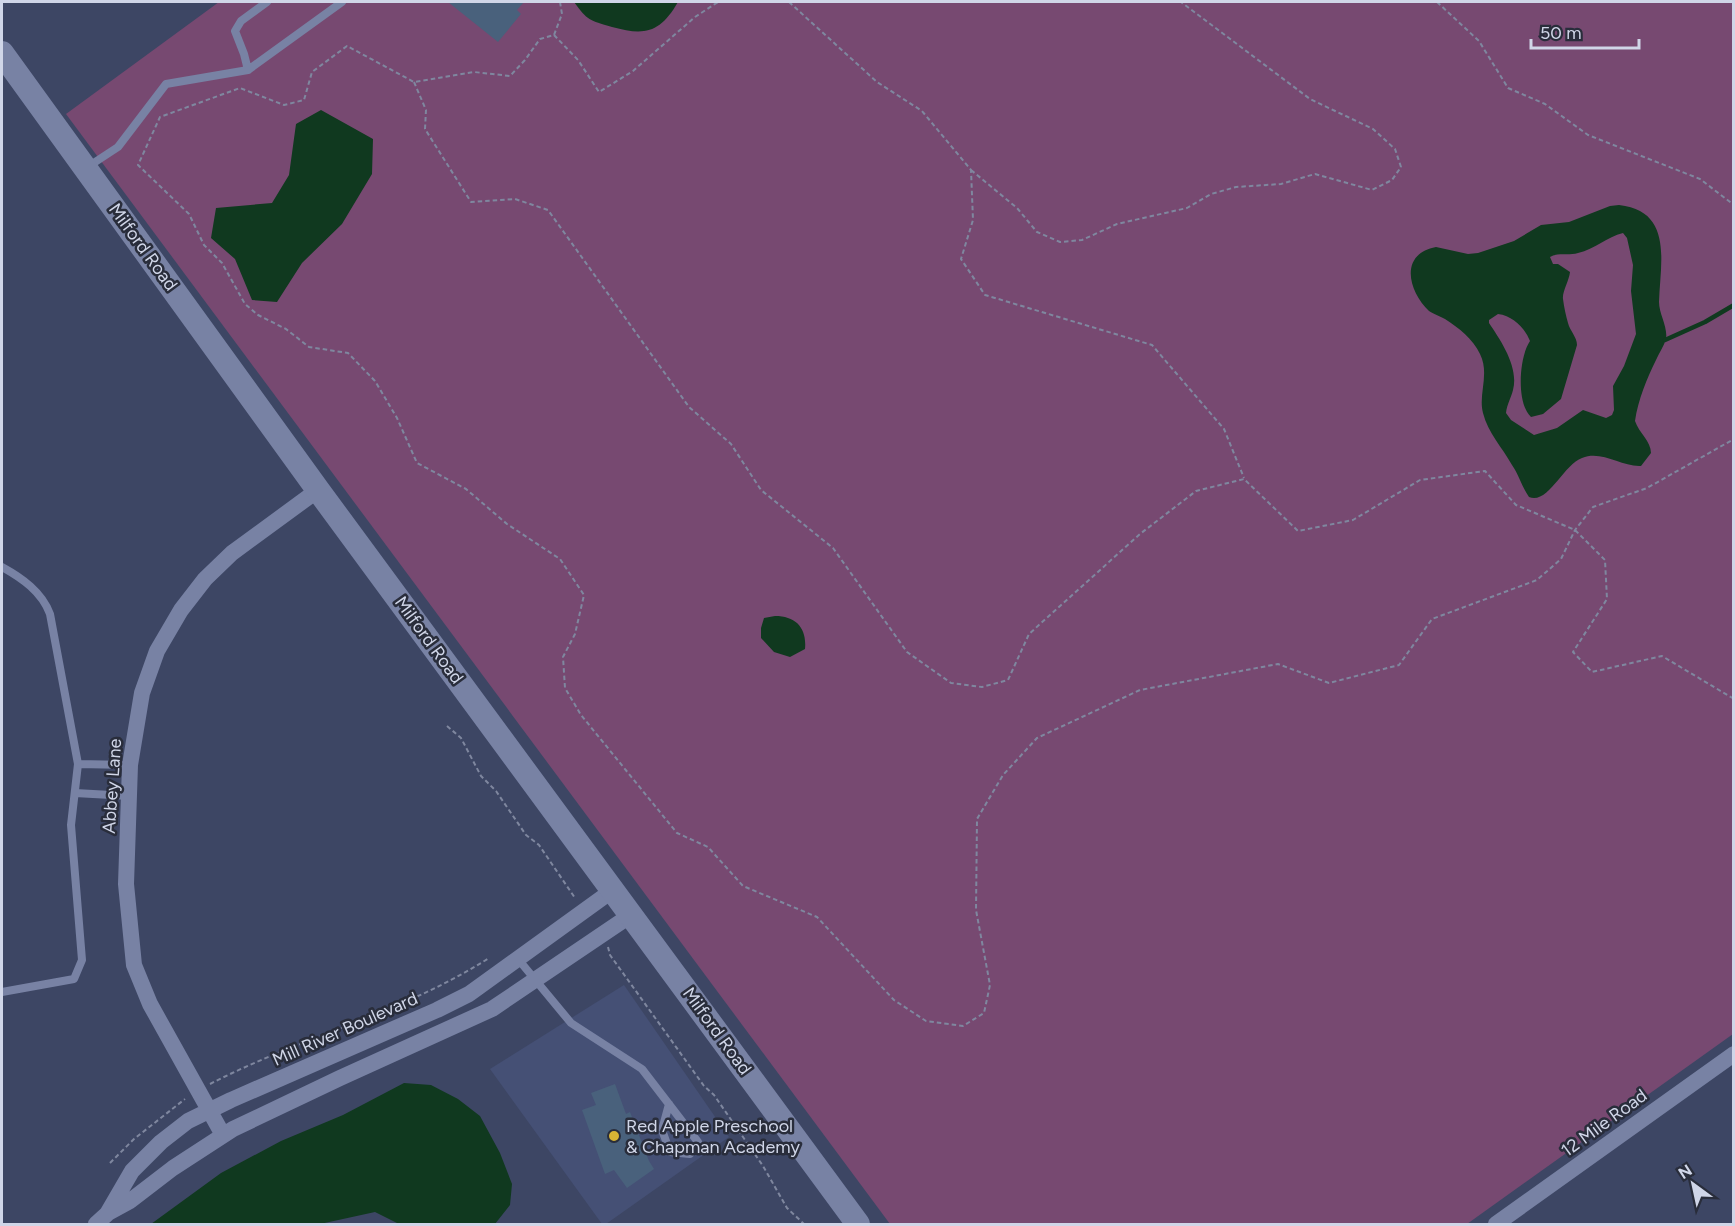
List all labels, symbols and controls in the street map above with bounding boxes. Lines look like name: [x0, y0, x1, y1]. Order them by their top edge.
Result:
scale bar: [1531, 12, 1639, 50]
text: 50 m: [1540, 22, 1582, 44]
street label: Milford Road: [104, 199, 182, 295]
street label: Milford Road: [390, 592, 468, 688]
street label: Abbey Lane: [98, 738, 126, 834]
street label: Milford Road: [678, 983, 756, 1079]
street label: Mill River Boulevard: [269, 987, 421, 1071]
street label: 12 Mile Road: [1557, 1084, 1651, 1162]
place label: Red Apple Preschool & Chapman Academy: [626, 1115, 800, 1158]
marker: Red Apple Preschool & Chapman Academy: [607, 1129, 621, 1143]
north arrow: [1663, 1154, 1723, 1214]
text: N: [1675, 1161, 1695, 1183]

